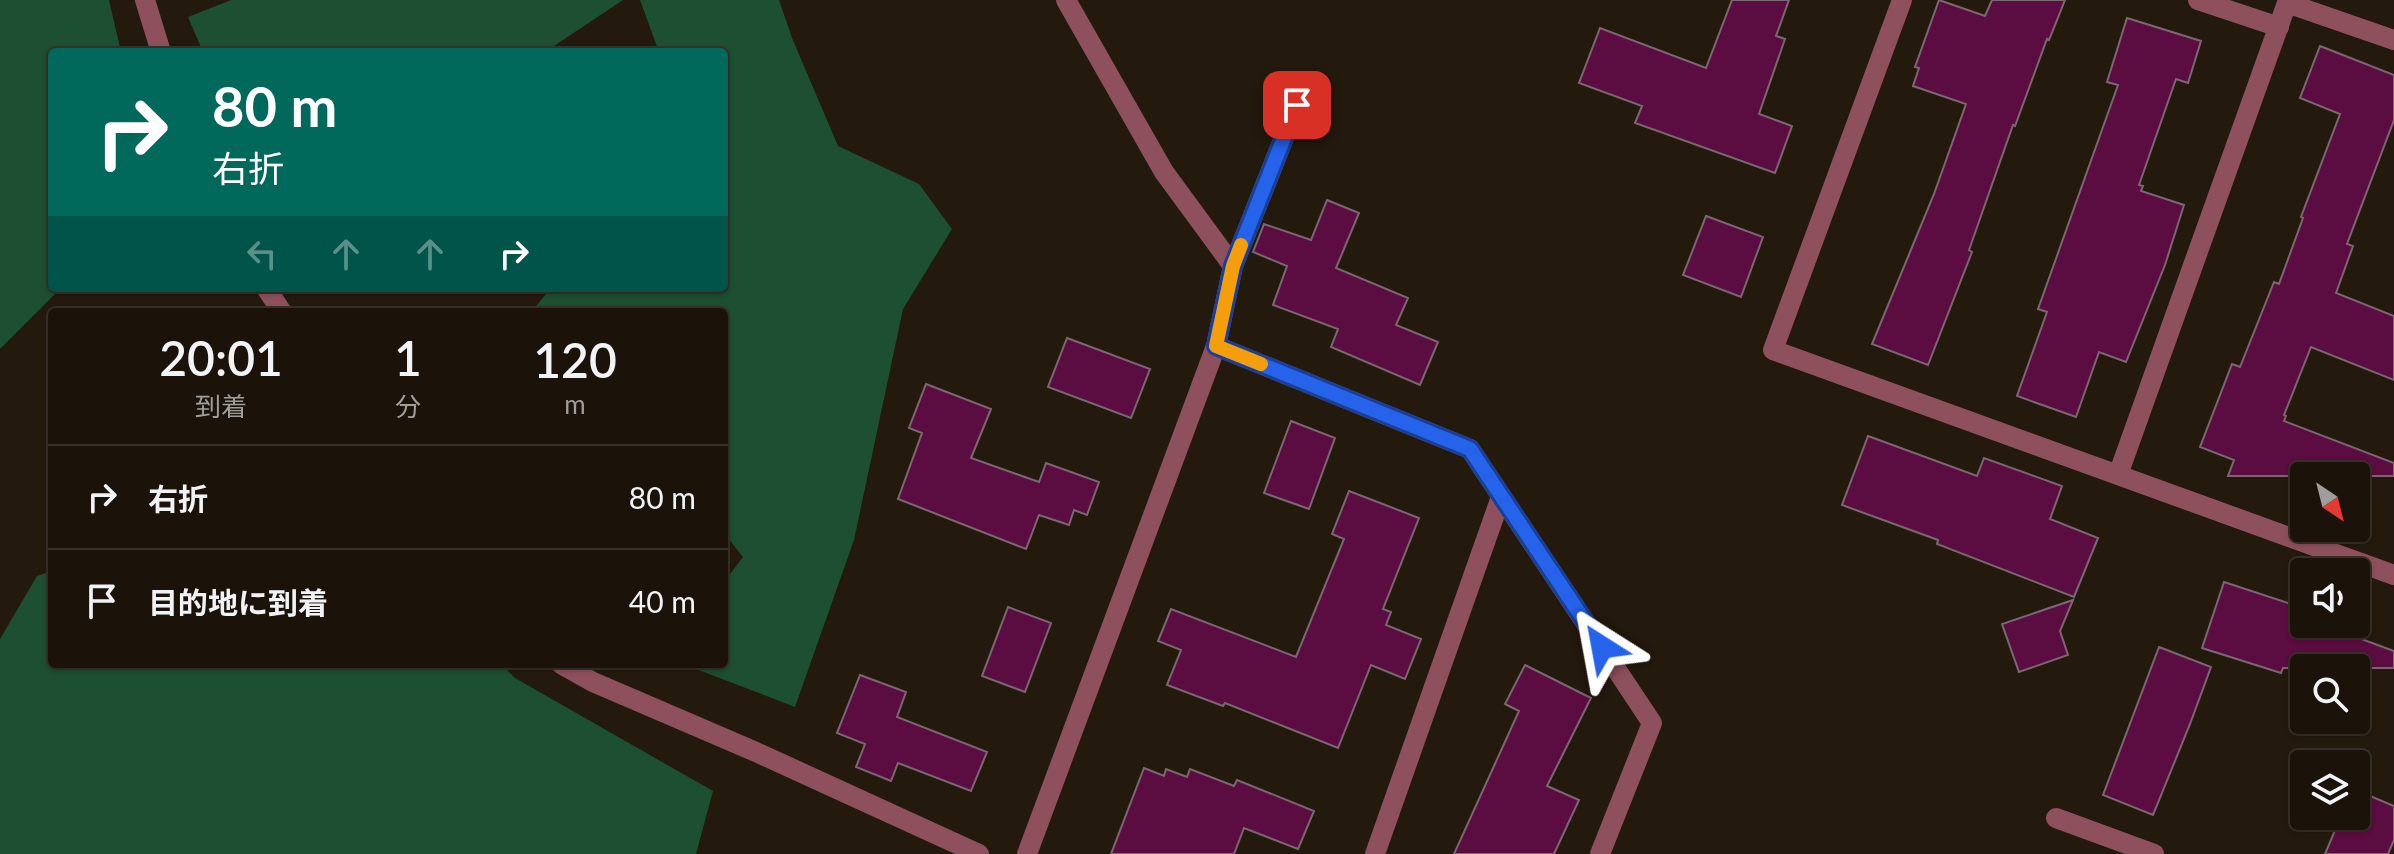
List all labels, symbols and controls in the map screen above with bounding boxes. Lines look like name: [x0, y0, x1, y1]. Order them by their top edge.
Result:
pin: [1263, 71, 1331, 139]
text: 80 m: [212, 72, 337, 139]
icon: right: [80, 80, 184, 184]
icon: arrive: [1275, 83, 1319, 127]
text: 右折: [212, 146, 284, 190]
icon: left: [240, 232, 284, 276]
icon: ahead: [324, 232, 368, 276]
icon: ahead: [408, 232, 452, 276]
icon: right: [492, 232, 536, 276]
text: 20:01: [159, 329, 283, 386]
text: 1: [394, 329, 422, 386]
text: 120: [533, 331, 617, 388]
text: m: [564, 388, 586, 420]
text: 到着: [195, 390, 247, 422]
text: 分: [395, 390, 421, 422]
north arrow: [2290, 462, 2370, 542]
map controls: [2290, 462, 2370, 830]
icon: right: [80, 475, 124, 519]
text: 80 m: [629, 479, 696, 515]
text: 右折: [148, 480, 208, 516]
button: sound: [2290, 558, 2370, 638]
icon: arrive: [80, 579, 124, 623]
text: 40 m: [629, 583, 696, 619]
text: 目的地に到着: [148, 584, 328, 620]
position arrow: [1560, 605, 1644, 689]
button: search: [2290, 654, 2370, 734]
button: layers: [2290, 750, 2370, 830]

